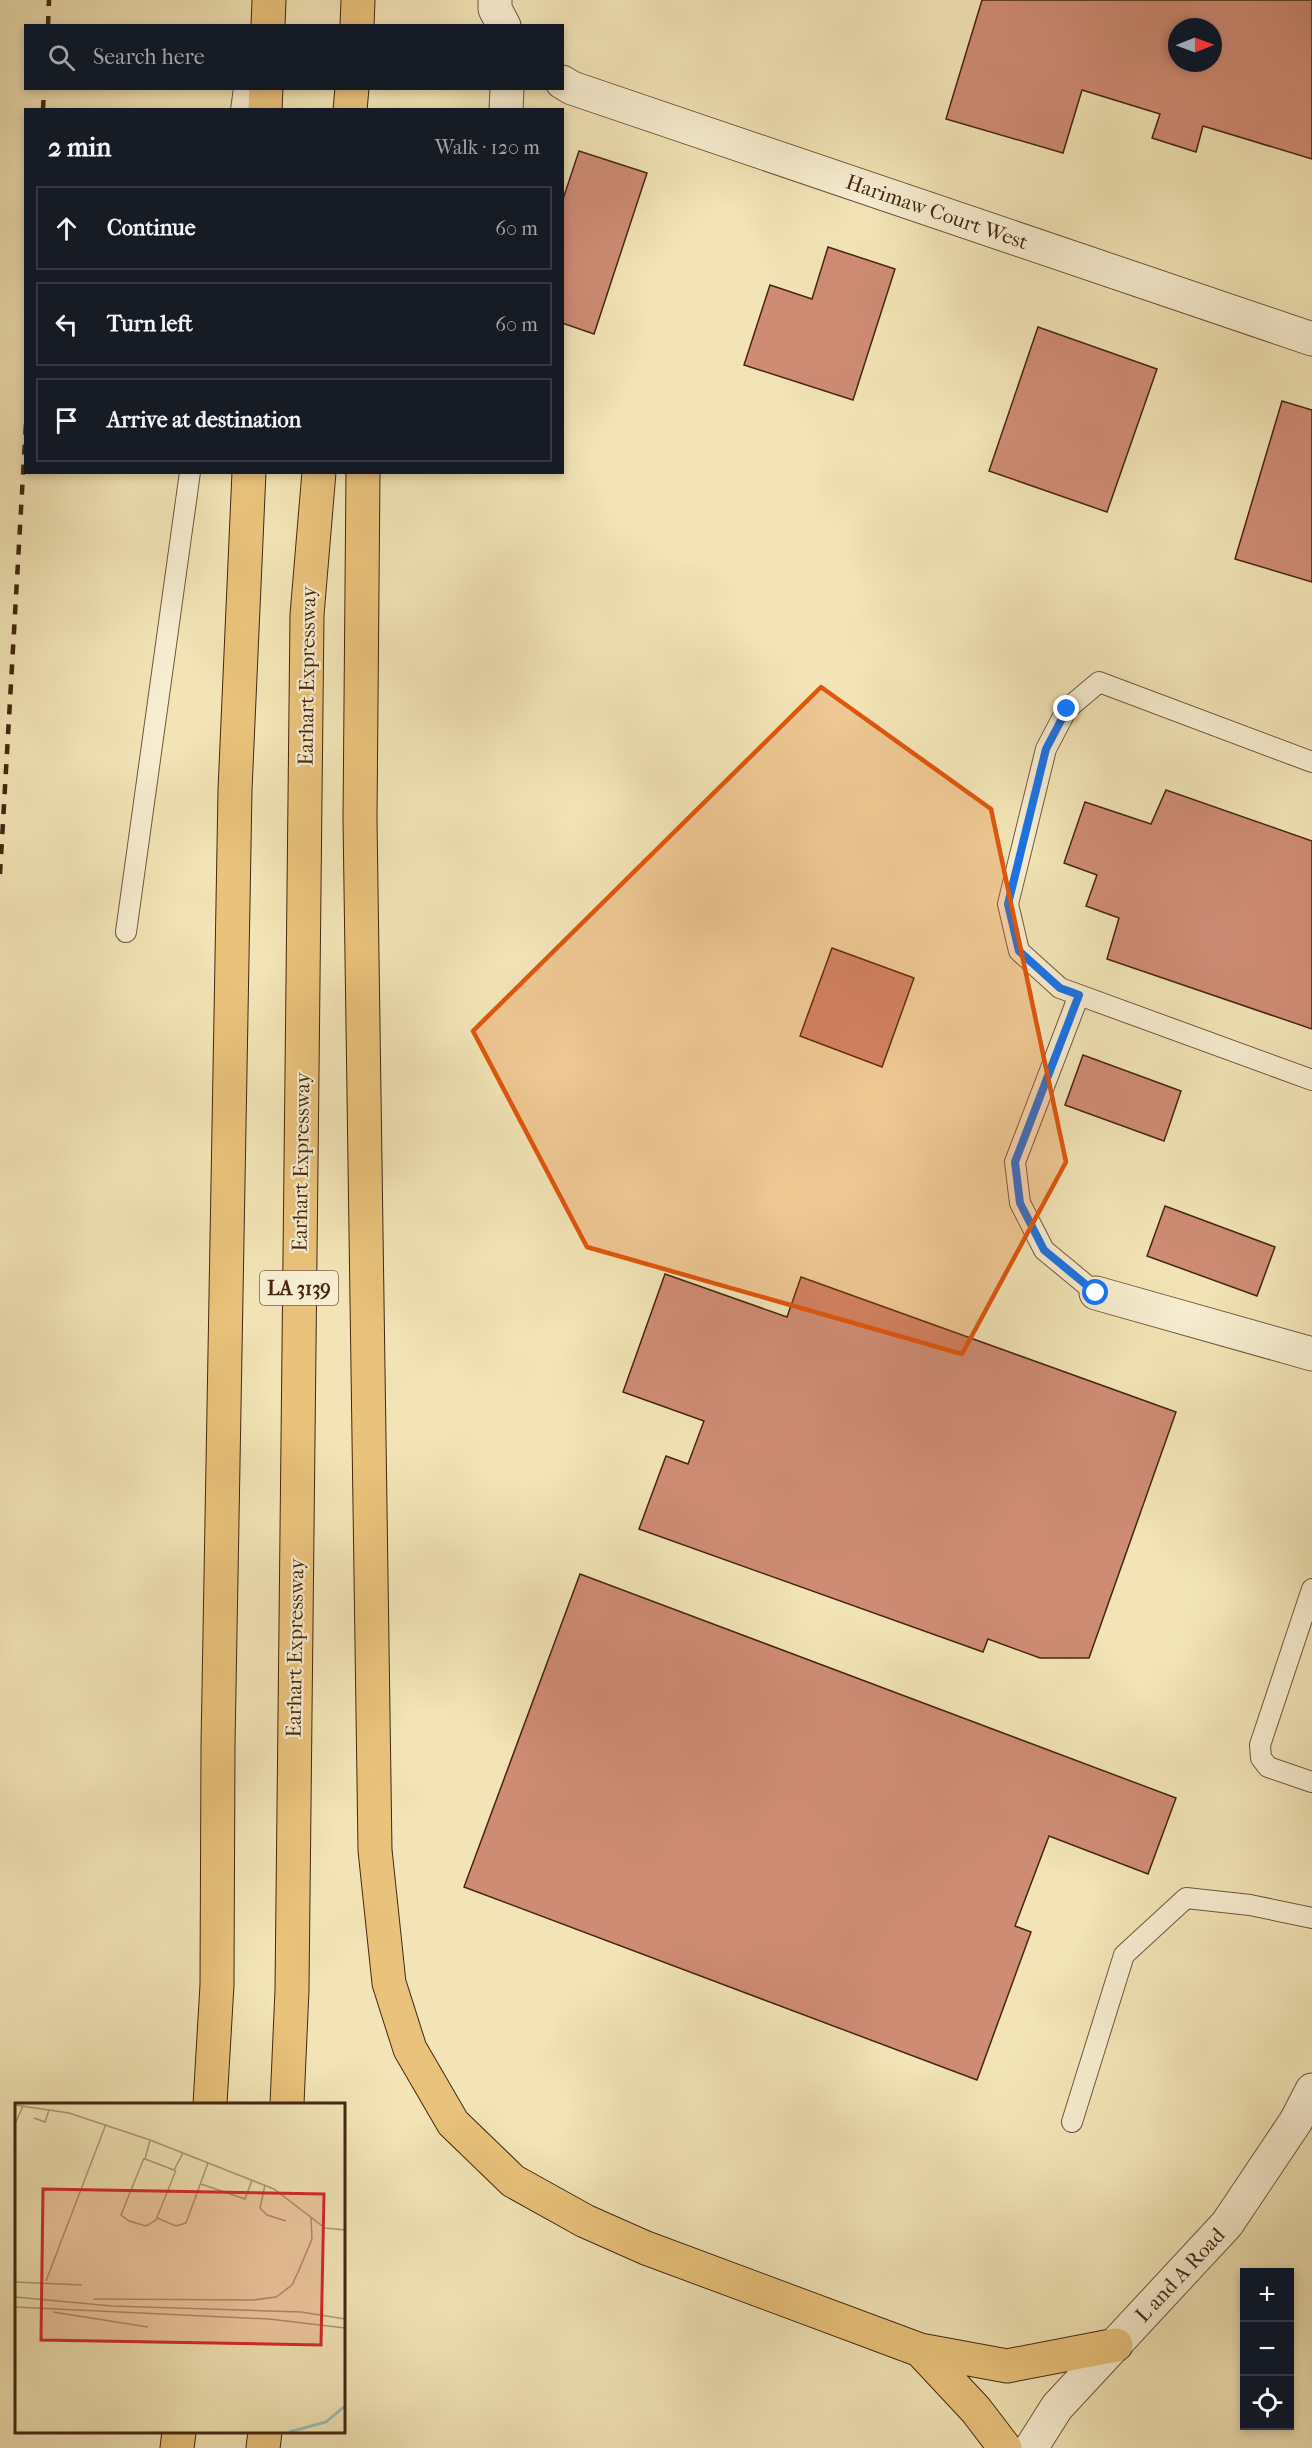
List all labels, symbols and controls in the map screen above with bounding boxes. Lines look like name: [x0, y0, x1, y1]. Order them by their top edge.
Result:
north arrow: [1168, 18, 1222, 72]
search box: [24, 24, 564, 90]
icon: search: [45, 41, 78, 74]
text: Search here: [93, 44, 205, 70]
text: 2 min: [48, 132, 111, 163]
text: Walk · 120 m: [435, 136, 540, 159]
street label: Harimaw Court West: [843, 170, 1032, 255]
icon: ahead: [50, 212, 83, 245]
text: Continue: [107, 215, 196, 241]
text: 60 m: [495, 217, 538, 240]
icon: left: [50, 308, 83, 341]
text: Turn left: [107, 311, 193, 337]
text: 60 m: [495, 313, 538, 336]
icon: arrive: [50, 404, 83, 437]
text: Arrive at destination: [107, 407, 301, 433]
street label: Earhart Expressway: [293, 585, 321, 766]
route end: [1053, 695, 1079, 721]
street label: Earhart Expressway: [287, 1071, 315, 1252]
road number: LA 3139: [260, 1271, 338, 1305]
route start: [1082, 1279, 1108, 1305]
street label: Earhart Expressway: [281, 1557, 309, 1738]
inset map: [15, 2103, 345, 2433]
street label: L and A Road: [1130, 2223, 1230, 2327]
map controls: [1240, 2268, 1294, 2430]
button: +: [1240, 2268, 1294, 2322]
button: −: [1240, 2322, 1294, 2376]
button: locate: [1240, 2376, 1294, 2430]

